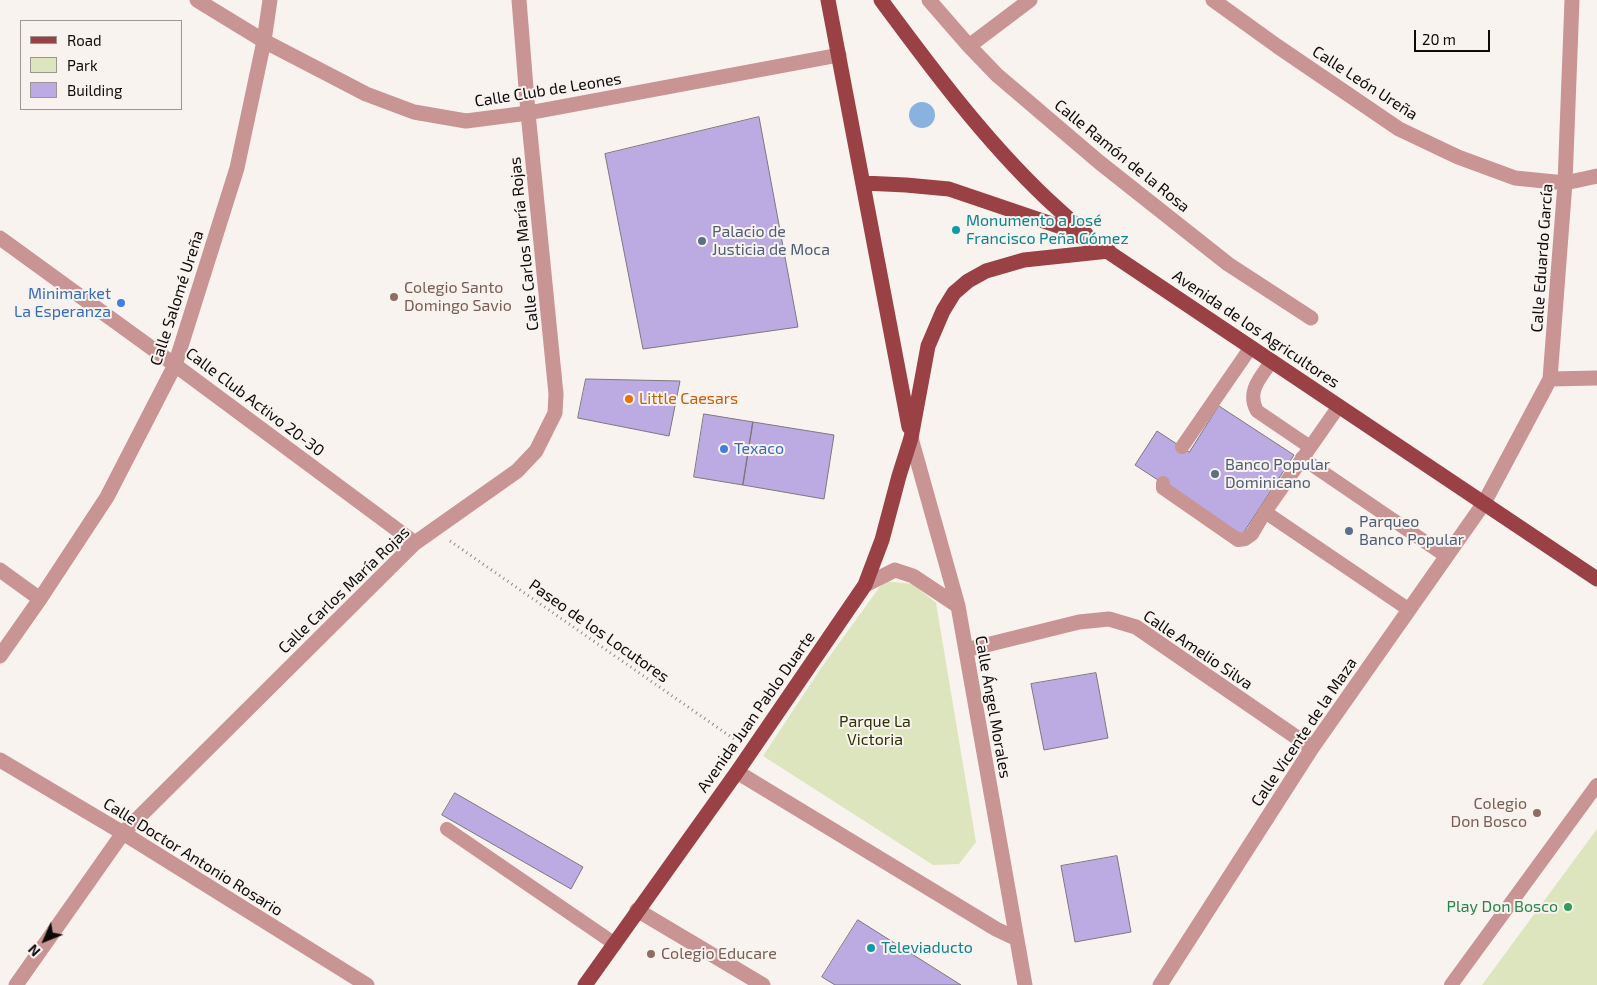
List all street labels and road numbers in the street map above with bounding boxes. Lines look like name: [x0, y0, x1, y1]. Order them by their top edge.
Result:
street label: Calle León Ureña: [1309, 42, 1421, 124]
street label: Calle Club de Leones: [473, 69, 623, 111]
street label: Calle Ramón de la Rosa: [1051, 96, 1193, 216]
street label: Calle Carlos María Rojas: [505, 156, 543, 332]
street label: Calle Eduardo García: [1527, 183, 1557, 333]
street label: Calle Salomé Ureña: [146, 228, 208, 368]
street label: Avenida de los Agricultores: [1169, 266, 1343, 392]
street label: Calle Club Activo 20-30: [182, 344, 328, 460]
street label: Calle Carlos María Rojas: [274, 522, 414, 658]
street label: Paseo de los Locutores: [525, 575, 673, 687]
street label: Calle Amelio Silva: [1140, 606, 1256, 694]
street label: Avenida Juan Pablo Duarte: [693, 628, 819, 796]
street label: Calle Ángel Morales: [971, 634, 1015, 780]
street label: Calle Vicente de la Maza: [1247, 654, 1361, 810]
street label: Calle Doctor Antonio Rosario: [100, 794, 286, 920]

